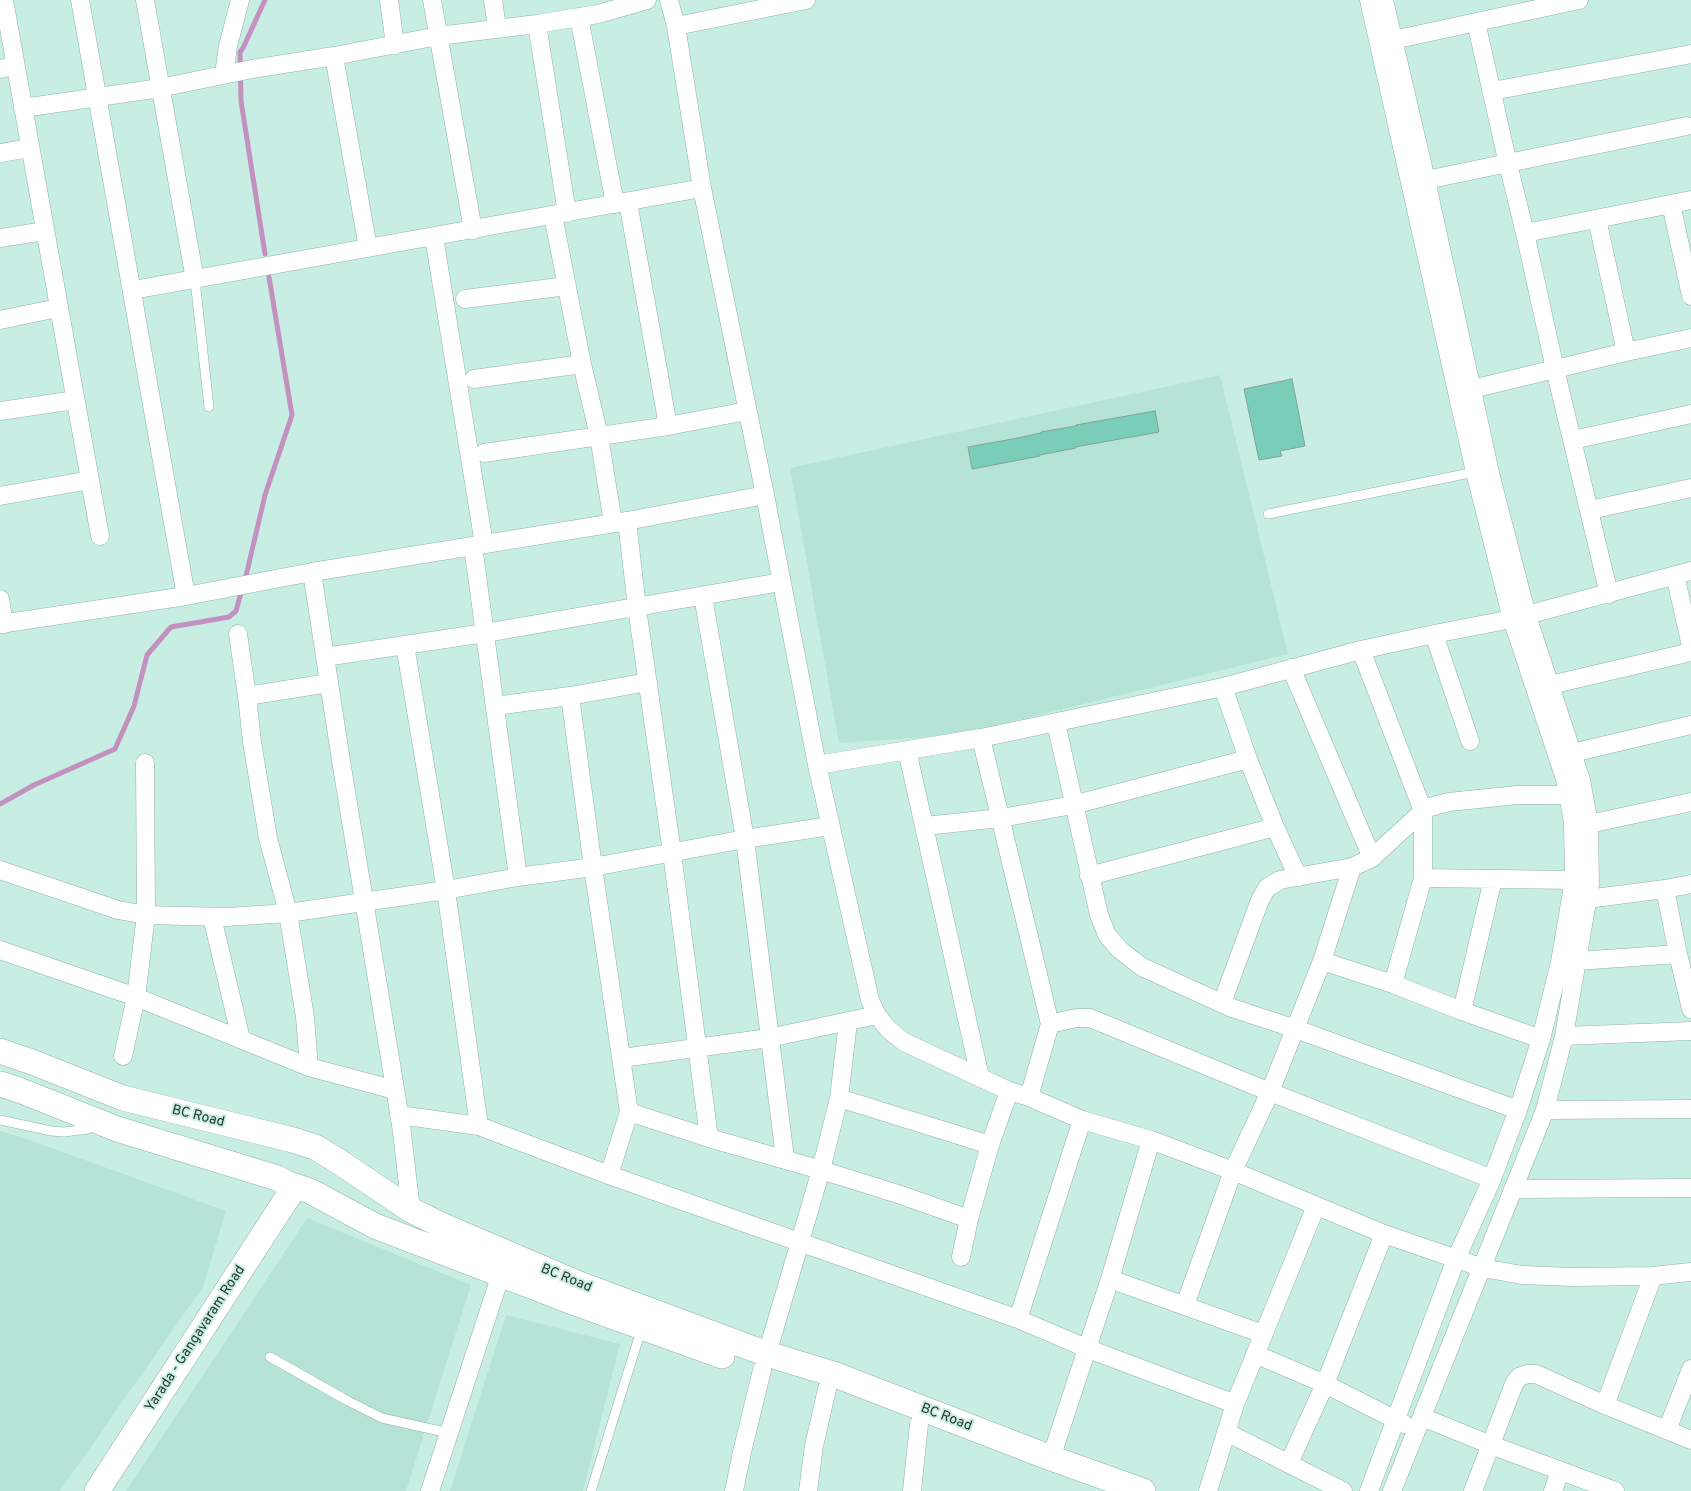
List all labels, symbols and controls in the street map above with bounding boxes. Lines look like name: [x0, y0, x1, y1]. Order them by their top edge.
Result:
street label: BC Road: [170, 1102, 226, 1132]
street label: BC Road: [538, 1261, 594, 1297]
street label: Yarada - Gangavaram Road: [142, 1263, 250, 1415]
street label: BC Road: [918, 1401, 974, 1435]

